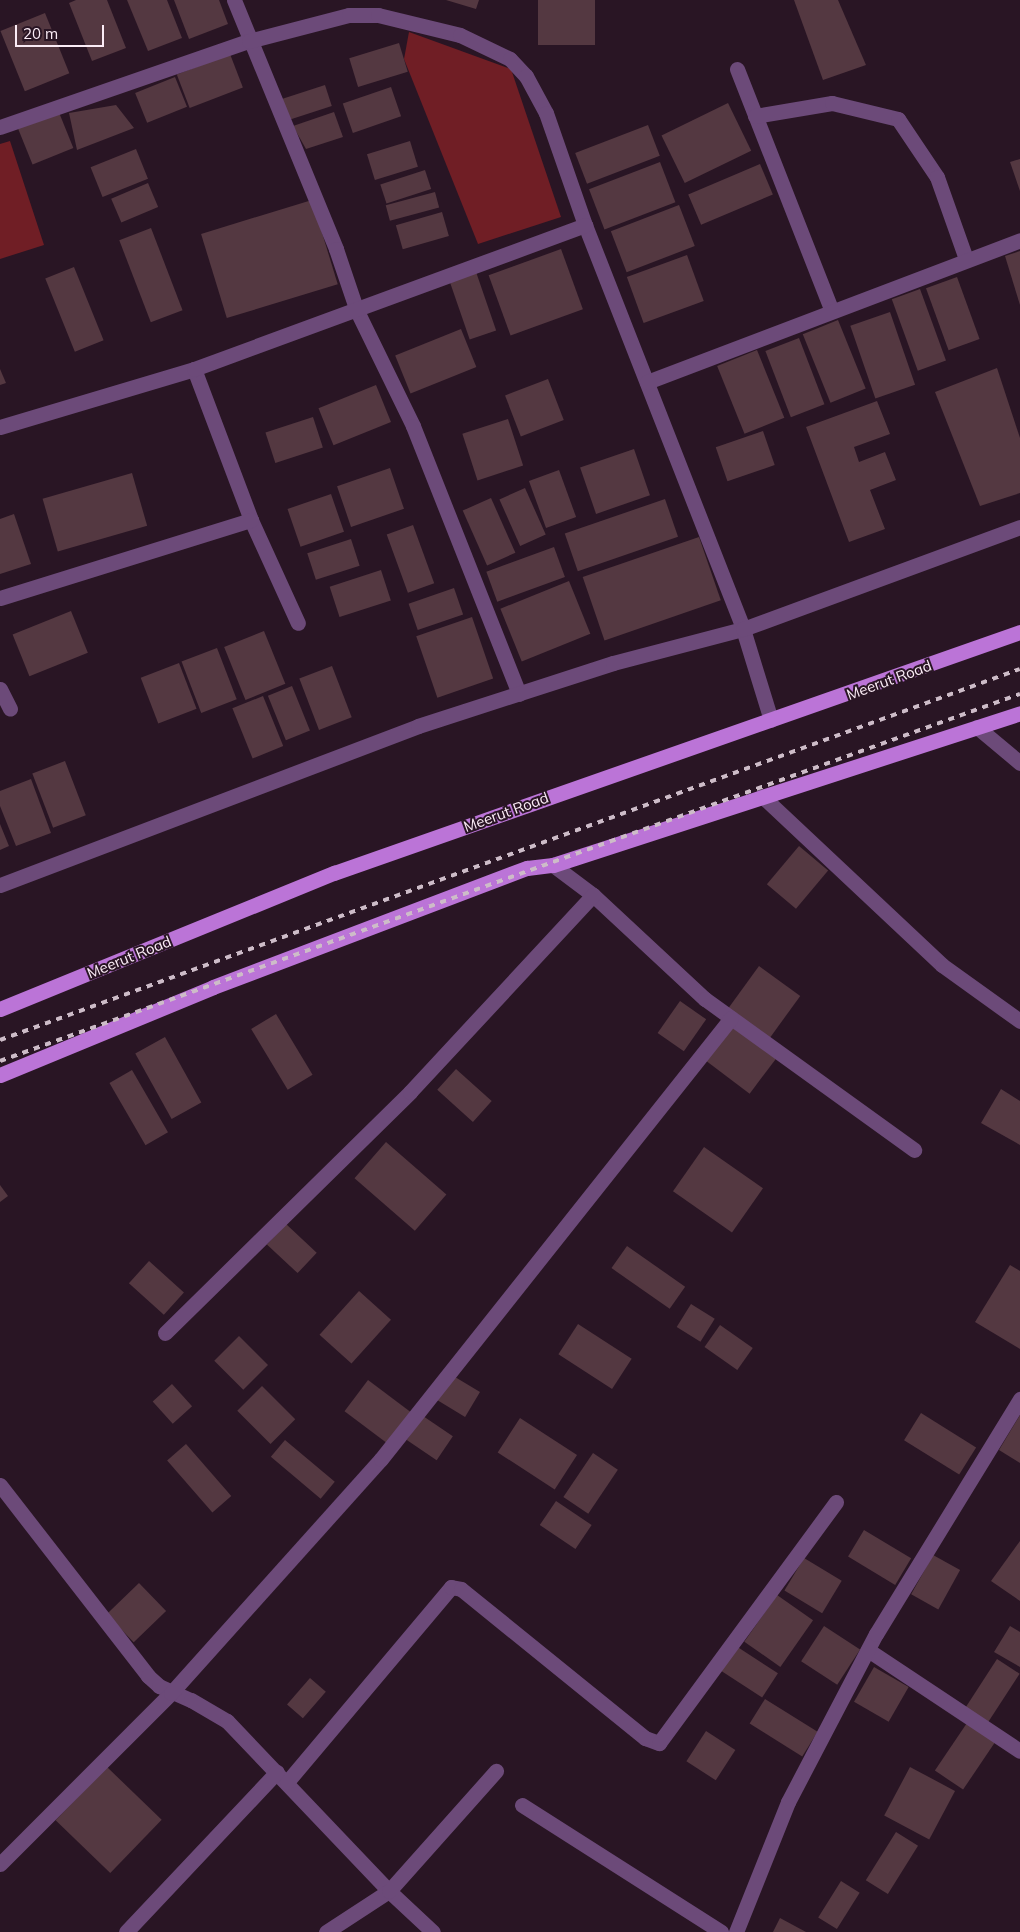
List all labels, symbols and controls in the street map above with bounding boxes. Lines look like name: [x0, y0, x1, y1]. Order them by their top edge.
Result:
scale bar: [18, 15, 106, 47]
text: 20 m: [23, 24, 58, 43]
street label: Meerut Road: [844, 656, 934, 704]
street label: Meerut Road: [461, 788, 551, 836]
street label: Meerut Road: [84, 932, 174, 982]

